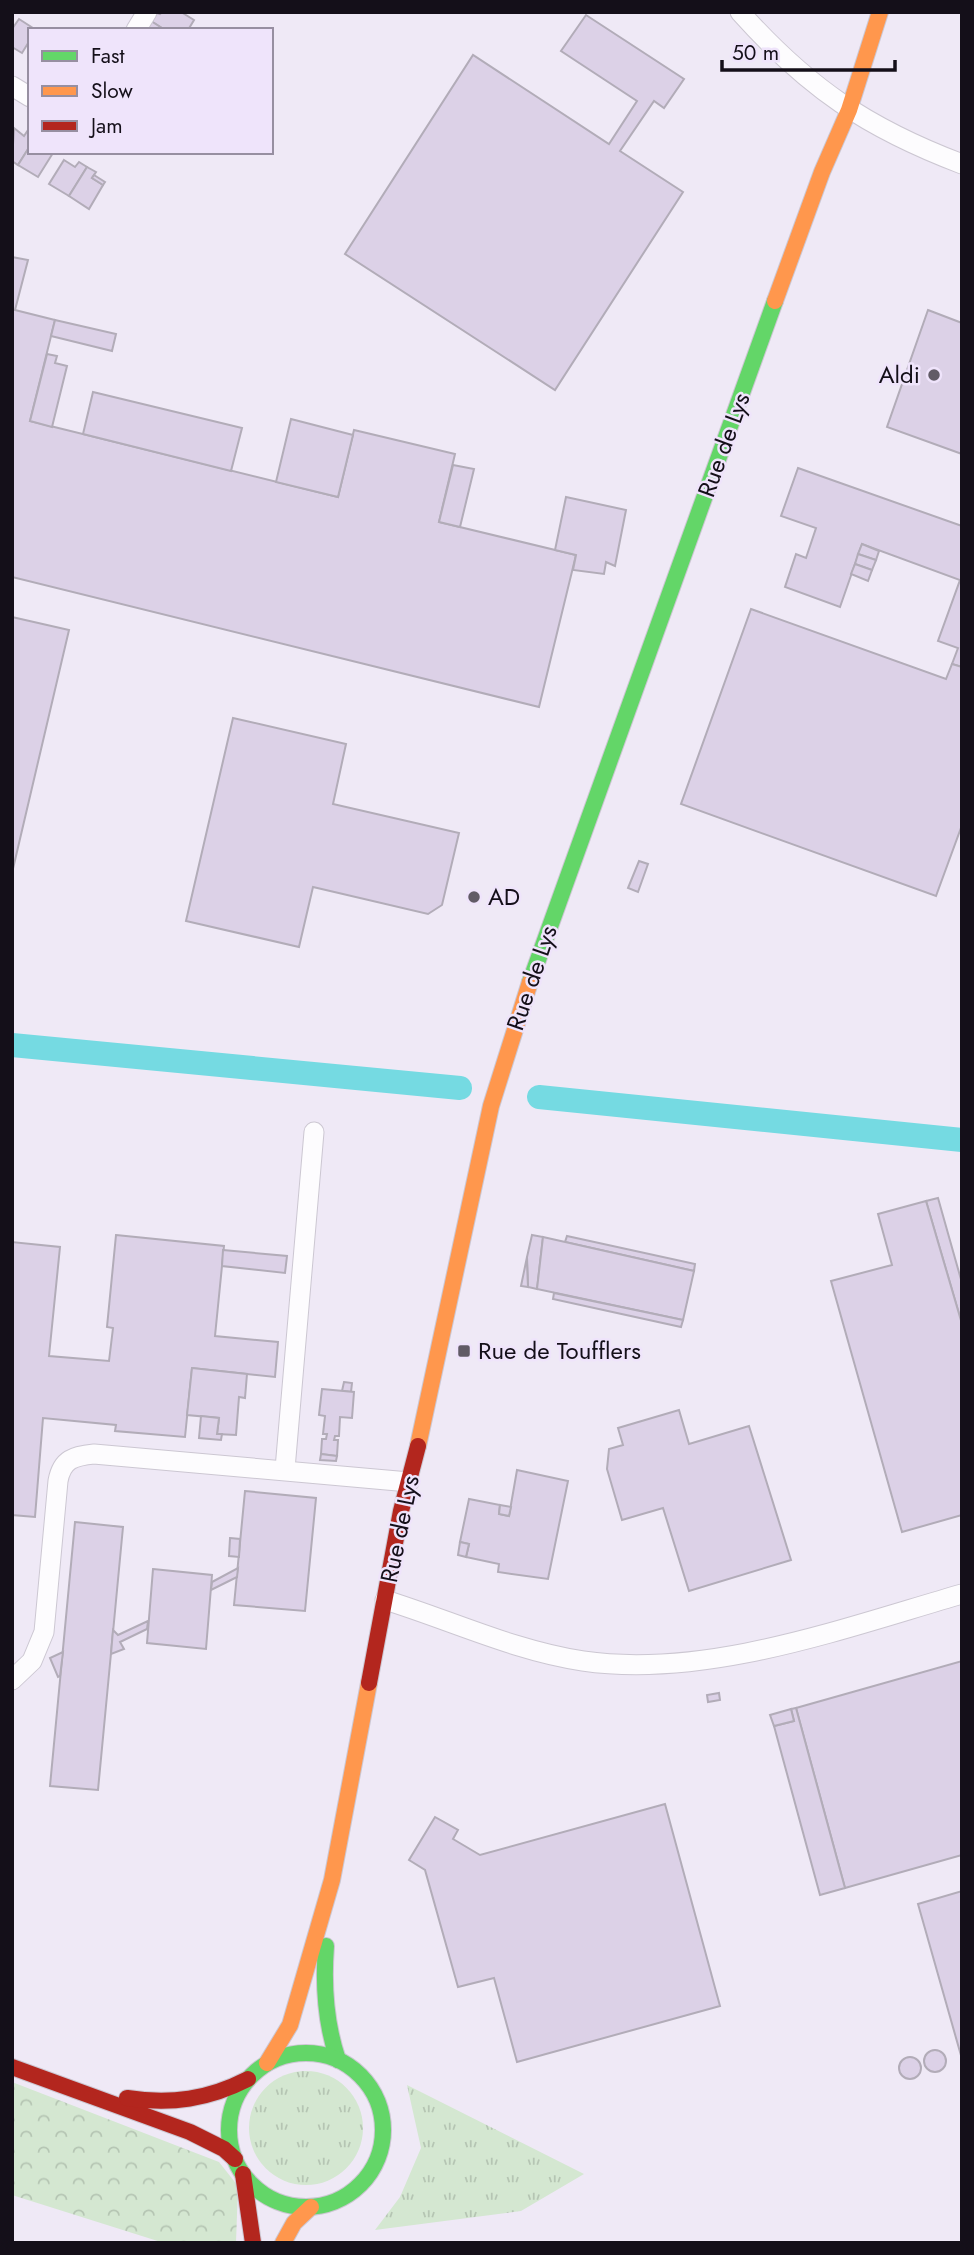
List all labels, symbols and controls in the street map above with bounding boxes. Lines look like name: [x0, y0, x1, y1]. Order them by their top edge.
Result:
legend: [28, 28, 273, 154]
scale bar: [722, 28, 895, 72]
text: 50 m: [732, 38, 779, 68]
text: Fast: [91, 41, 124, 71]
text: Slow: [91, 76, 133, 106]
text: Jam: [88, 111, 123, 141]
place label: Aldi: [879, 357, 920, 392]
marker: Aldi: [926, 367, 942, 383]
street label: Rue de Lys: [689, 388, 759, 502]
place label: AD: [488, 879, 520, 914]
marker: AD: [466, 889, 482, 905]
street label: Rue de Lys: [497, 921, 566, 1035]
place label: Rue de Toufflers: [478, 1333, 641, 1368]
marker: Rue de Toufflers: [456, 1343, 472, 1359]
street label: Rue de Lys: [371, 1472, 428, 1586]

